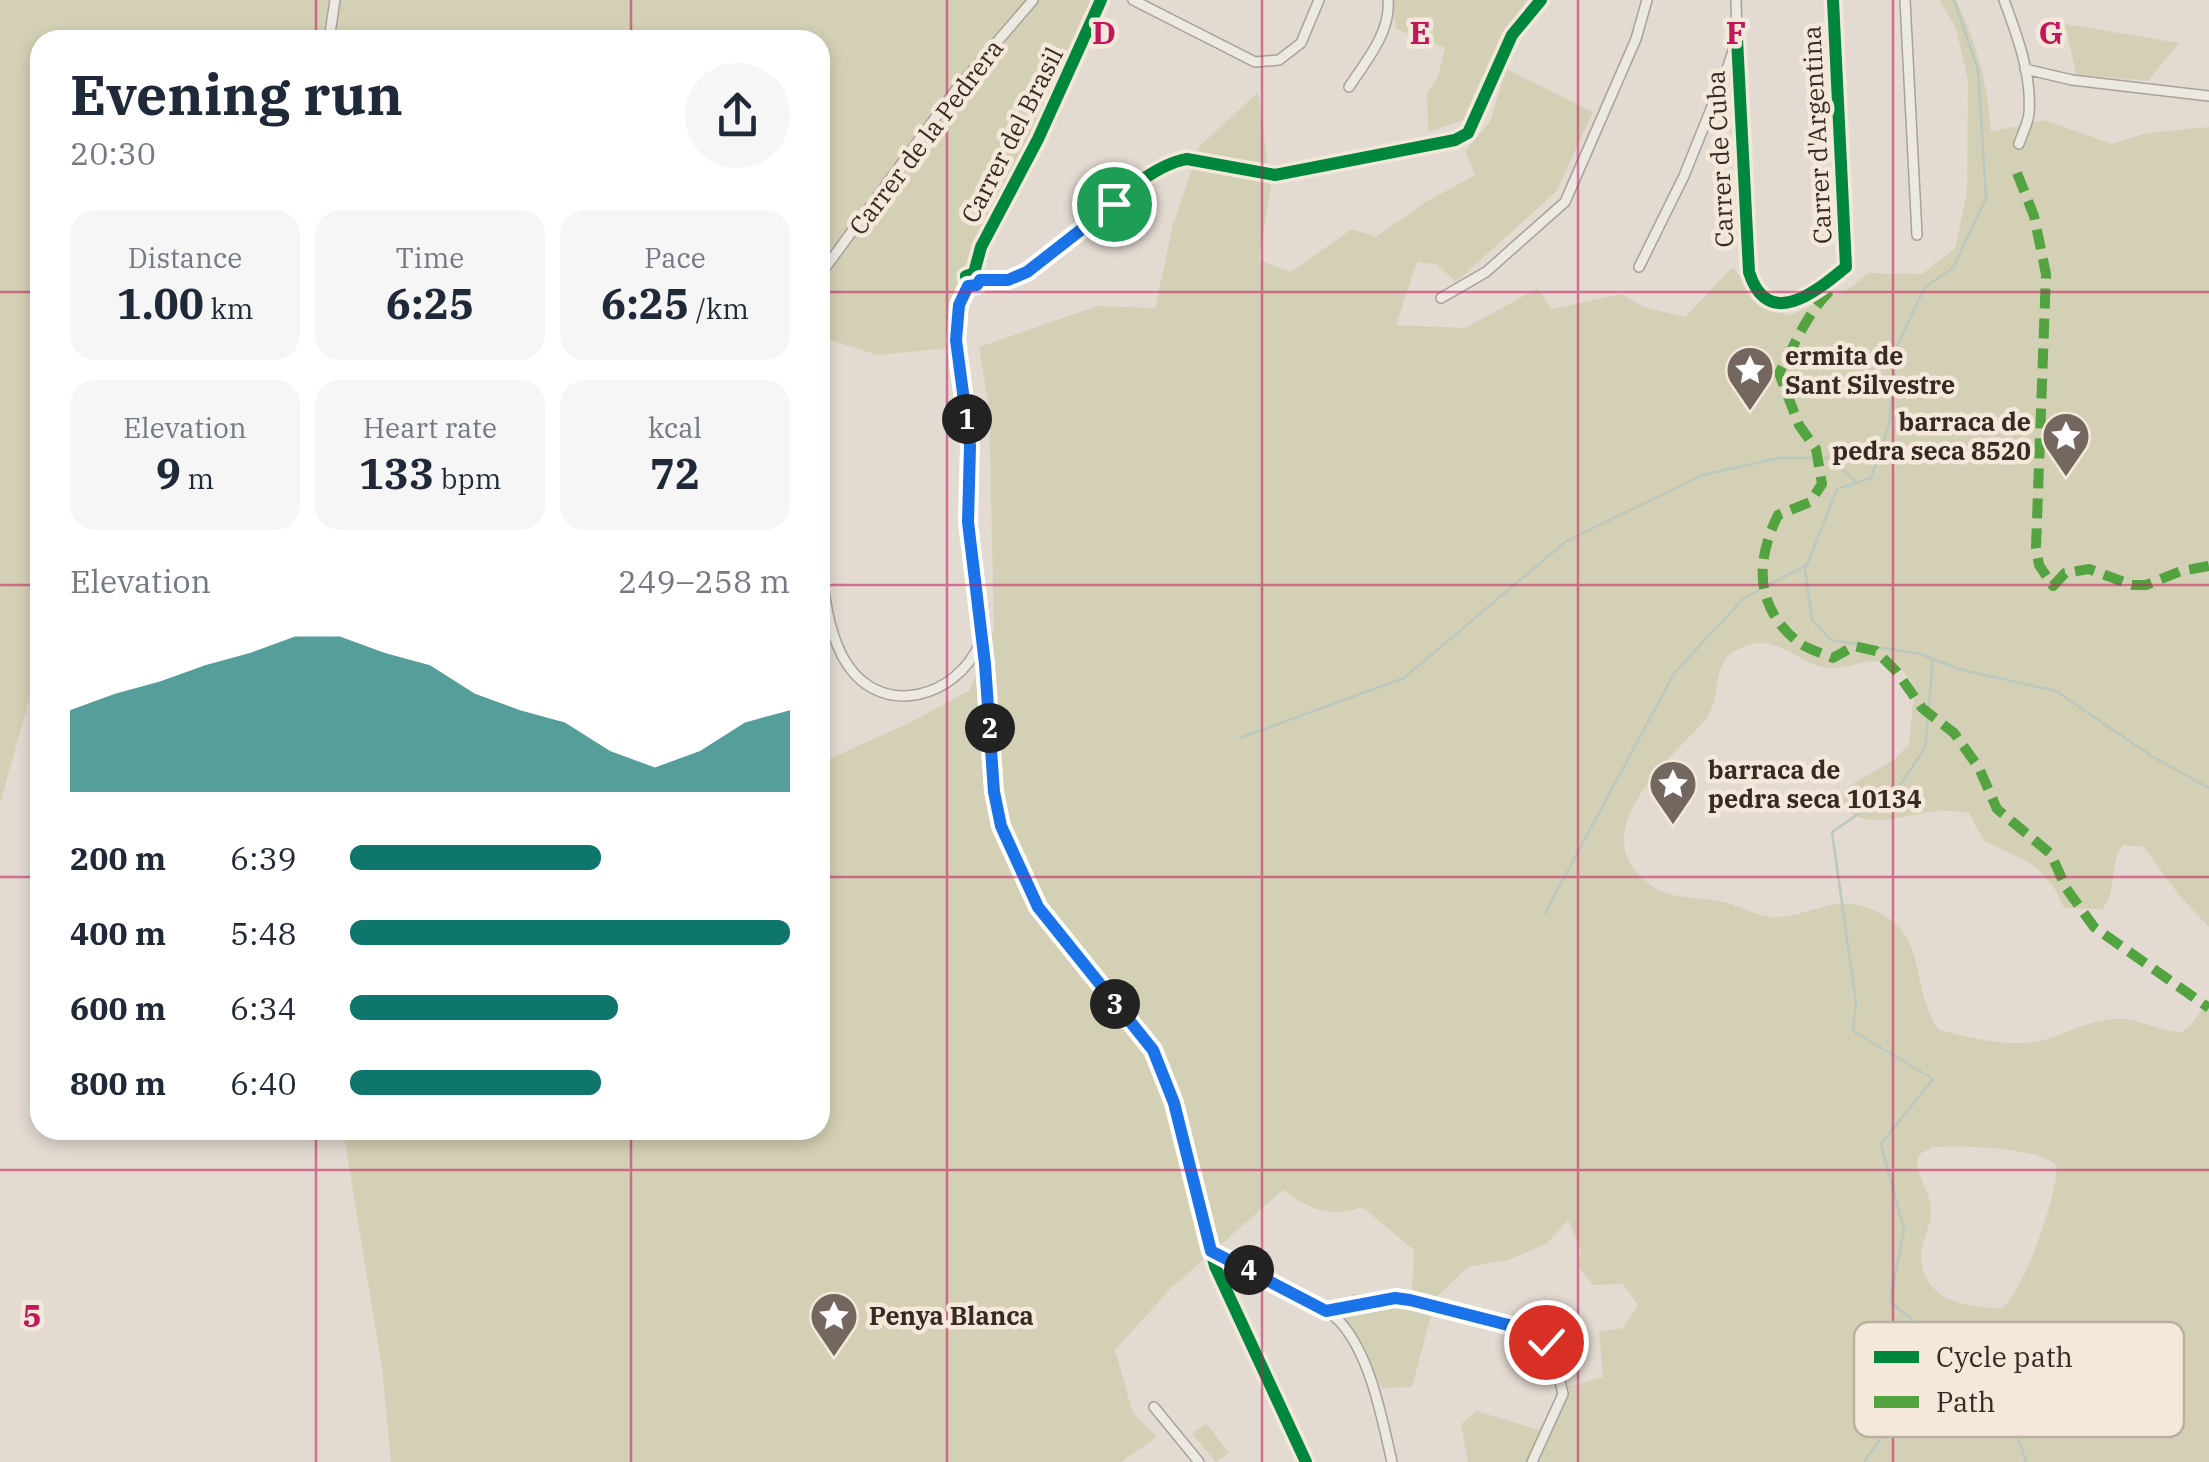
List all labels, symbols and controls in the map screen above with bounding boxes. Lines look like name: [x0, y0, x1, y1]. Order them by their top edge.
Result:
text: D: [1092, 11, 1116, 53]
text: E: [1409, 11, 1431, 53]
text: F: [1726, 11, 1746, 53]
text: G: [2039, 11, 2063, 53]
street label: Carrer d'Argentina: [1794, 25, 1839, 245]
street label: Carrer de la Pedrera: [841, 32, 1010, 241]
street label: Carrer del Brasil: [953, 41, 1070, 228]
text: Evening run: [70, 59, 403, 130]
button: share: [685, 63, 790, 168]
street label: Carrer de Cuba: [1698, 70, 1741, 248]
text: 20:30: [70, 132, 156, 174]
pin: [1072, 162, 1157, 247]
icon: arrive: [1087, 177, 1142, 232]
text: Distance: [128, 239, 242, 276]
text: Time: [396, 239, 464, 276]
text: Pace: [644, 239, 706, 276]
text: 1.00: [117, 276, 204, 331]
text: 6:25: [386, 276, 474, 331]
text: 6:25: [601, 276, 689, 331]
text: km: [204, 290, 254, 327]
text: /km: [689, 290, 749, 327]
place label: ermita de Sant Silvestre: [1785, 339, 1955, 401]
place icon: ermita de Sant Silvestre: [1724, 344, 1776, 412]
pin: 1: [942, 394, 992, 444]
text: 1: [959, 400, 975, 437]
place label: barraca de pedra seca 8520: [1832, 405, 2031, 467]
text: Elevation: [123, 409, 247, 446]
text: Heart rate: [363, 409, 497, 446]
text: kcal: [648, 409, 702, 446]
place icon: barraca de pedra seca 8520: [2040, 410, 2092, 478]
text: 9: [156, 446, 181, 501]
text: 133: [359, 446, 434, 501]
text: 72: [650, 446, 700, 501]
text: m: [181, 460, 214, 497]
text: bpm: [434, 460, 501, 497]
text: Elevation: [70, 560, 211, 602]
text: 249–258 m: [618, 560, 790, 602]
pin: 2: [965, 703, 1015, 753]
text: 2: [982, 709, 998, 746]
place label: barraca de pedra seca 10134: [1708, 753, 1922, 815]
place icon: barraca de pedra seca 10134: [1647, 758, 1699, 826]
text: 200 m: [70, 837, 166, 879]
text: 6:39: [230, 837, 297, 879]
text: 400 m: [70, 912, 166, 954]
text: 5:48: [230, 912, 297, 954]
pin: 3: [1090, 979, 1140, 1029]
text: 3: [1107, 985, 1123, 1022]
text: 600 m: [70, 987, 166, 1029]
text: 6:34: [230, 987, 297, 1029]
text: 800 m: [70, 1062, 166, 1104]
text: 6:40: [230, 1062, 297, 1104]
pin: 4: [1224, 1245, 1274, 1295]
text: 4: [1241, 1251, 1257, 1288]
place icon: Penya Blanca: [808, 1290, 860, 1358]
text: 5: [22, 1294, 42, 1336]
place label: Penya Blanca: [869, 1299, 1034, 1332]
pin: [1504, 1300, 1589, 1385]
icon: check: [1519, 1315, 1574, 1370]
legend: [1854, 1322, 2184, 1437]
text: Cycle path: [1936, 1338, 2073, 1375]
text: Path: [1936, 1383, 1995, 1420]

